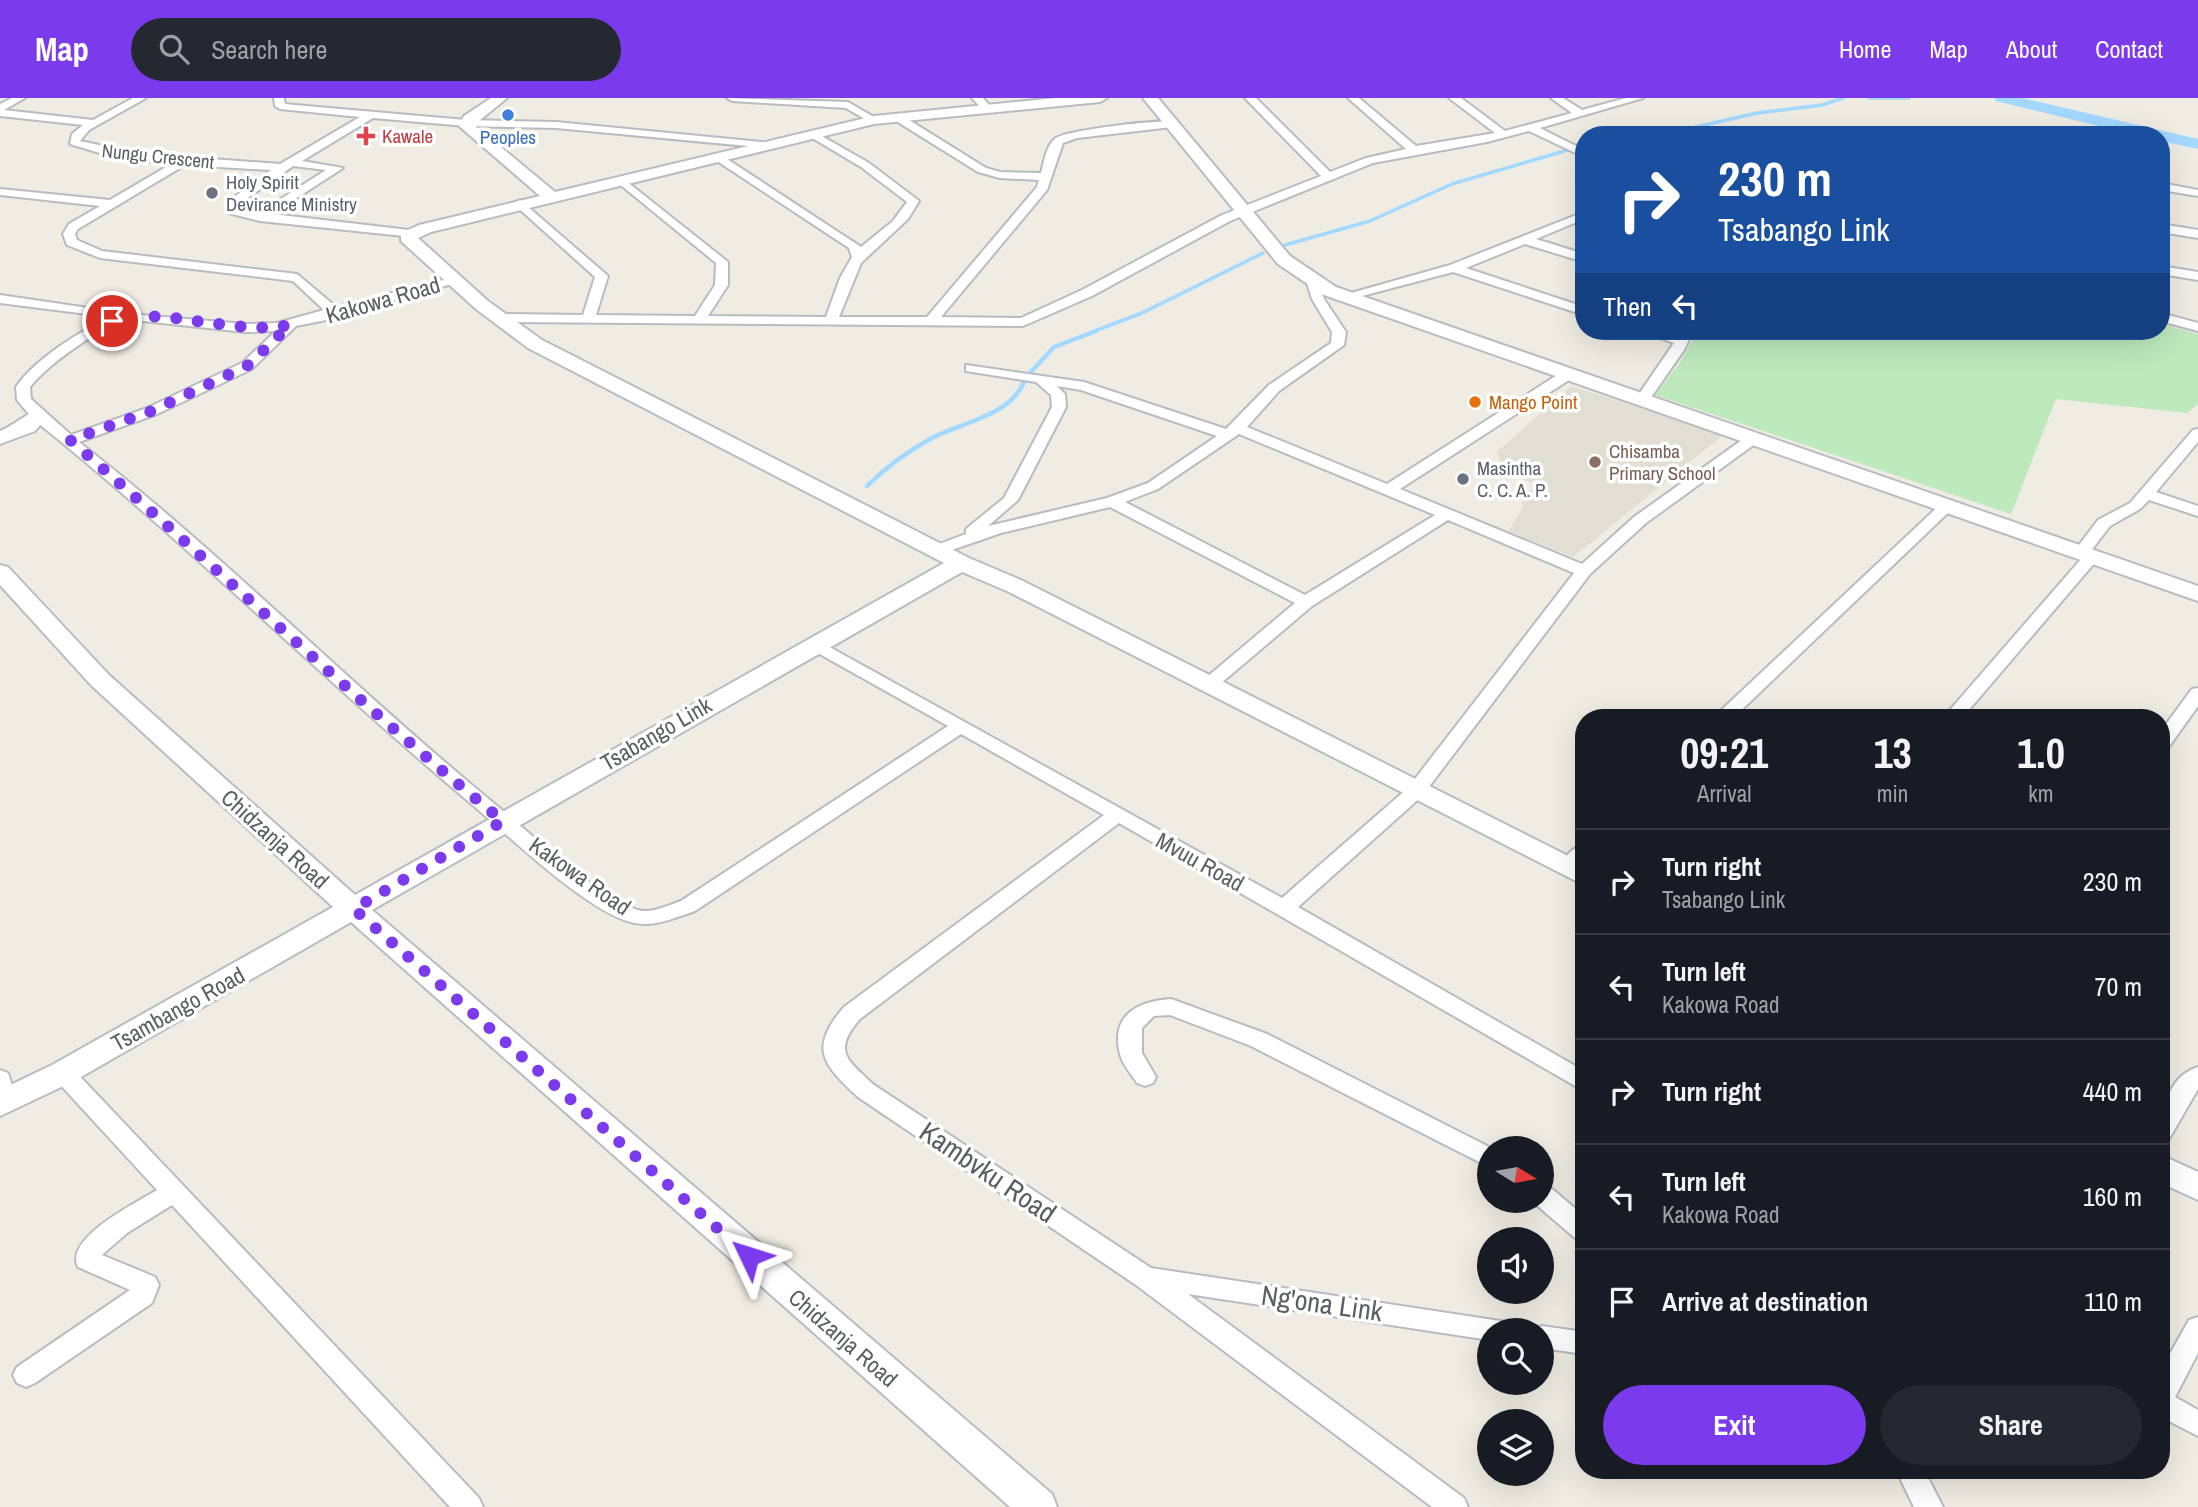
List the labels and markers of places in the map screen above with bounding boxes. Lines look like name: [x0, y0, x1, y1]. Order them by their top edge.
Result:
marker: Peoples: [500, 107, 516, 123]
place label: Kawale: [382, 123, 433, 149]
place label: Peoples: [480, 124, 536, 150]
marker: Kawale: [356, 126, 376, 146]
place label: Holy Spirit Devirance Ministry: [226, 169, 357, 217]
marker: Holy Spirit Devirance Ministry: [204, 185, 220, 201]
pin: [82, 291, 142, 351]
place label: Mango Point: [1489, 389, 1578, 415]
marker: Mango Point: [1467, 394, 1483, 410]
place label: Chisamba Primary School: [1609, 438, 1716, 486]
marker: Chisamba Primary School: [1587, 454, 1603, 470]
place label: Masintha C. C. A. P.: [1477, 455, 1548, 503]
marker: Masintha C. C. A. P.: [1455, 471, 1471, 487]

